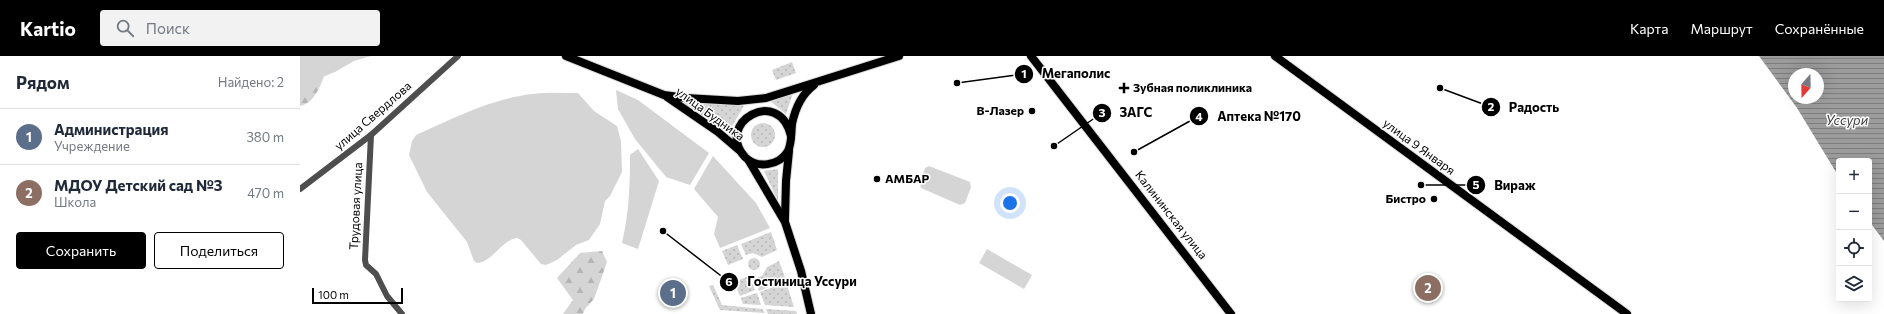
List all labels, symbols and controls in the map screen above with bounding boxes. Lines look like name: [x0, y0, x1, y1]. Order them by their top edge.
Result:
search box: [100, 10, 380, 46]
text: Kartio: [20, 17, 76, 40]
icon: search: [114, 17, 136, 39]
text: Поиск: [146, 19, 190, 37]
text: Карта: [1630, 20, 1668, 37]
text: Маршрут: [1690, 20, 1753, 37]
text: Сохранённые: [1775, 20, 1864, 37]
callout: Мегаполис: [1014, 61, 1119, 86]
text: Мегаполис: [1042, 65, 1110, 81]
text: 1: [1021, 66, 1027, 80]
north arrow: [1788, 68, 1824, 104]
text: Рядом: [16, 72, 70, 93]
text: Найдено: 2: [218, 74, 284, 90]
street label: улица Свердлова: [331, 78, 414, 152]
place label: Зубная поликлиника: [1133, 80, 1252, 94]
marker: Зубная поликлиника: [1118, 82, 1130, 94]
street label: улица Будника: [673, 84, 748, 143]
callout: Радость: [1481, 95, 1568, 120]
text: 2: [1488, 99, 1495, 113]
text: Радость: [1509, 99, 1559, 115]
callout: ЗАГС: [1092, 100, 1161, 125]
place label: В-Лазер: [977, 103, 1024, 117]
text: ЗАГС: [1119, 104, 1153, 120]
callout: Аптека №170: [1189, 104, 1309, 129]
text: 3: [1099, 105, 1106, 119]
marker: В-Лазер: [1027, 106, 1037, 116]
text: Аптека №170: [1217, 108, 1301, 124]
text: 4: [1195, 109, 1203, 123]
water label: Уссури: [1826, 112, 1869, 128]
street label: улица 9 Января: [1381, 115, 1458, 177]
text: Администрация: [54, 120, 169, 138]
text: 1: [26, 129, 32, 145]
text: 380 m: [246, 129, 284, 145]
text: Учреждение: [54, 138, 130, 154]
map controls: [1836, 158, 1872, 302]
button: +: [1836, 158, 1872, 194]
street label: Трудовая улица: [346, 162, 364, 250]
street label: Калининская улица: [1133, 167, 1211, 261]
place label: АМБАР: [885, 171, 930, 185]
callout: Вираж: [1466, 173, 1544, 198]
marker: АМБАР: [872, 174, 882, 184]
text: МДОУ Детский сад №3: [54, 176, 222, 194]
text: 5: [1473, 177, 1480, 191]
text: Вираж: [1494, 177, 1536, 193]
text: 2: [25, 185, 33, 201]
text: 470 m: [247, 185, 284, 201]
place label: Бистро: [1385, 191, 1426, 205]
your location: [1000, 193, 1020, 213]
text: Школа: [54, 194, 96, 210]
marker: Бистро: [1429, 194, 1439, 204]
button: −: [1836, 194, 1872, 230]
button: locate: [1836, 230, 1872, 266]
button: Сохранить: [16, 232, 146, 269]
button: Поделиться: [154, 232, 284, 269]
button: layers: [1836, 266, 1872, 302]
callout: Гостиница Уссури: [719, 269, 865, 294]
text: Гостиница Уссури: [747, 273, 857, 289]
pin: 2: [1415, 273, 1441, 303]
text: 6: [725, 274, 733, 288]
pin: 1: [660, 278, 686, 308]
scale bar: [312, 286, 403, 305]
text: 100 m: [318, 288, 349, 301]

